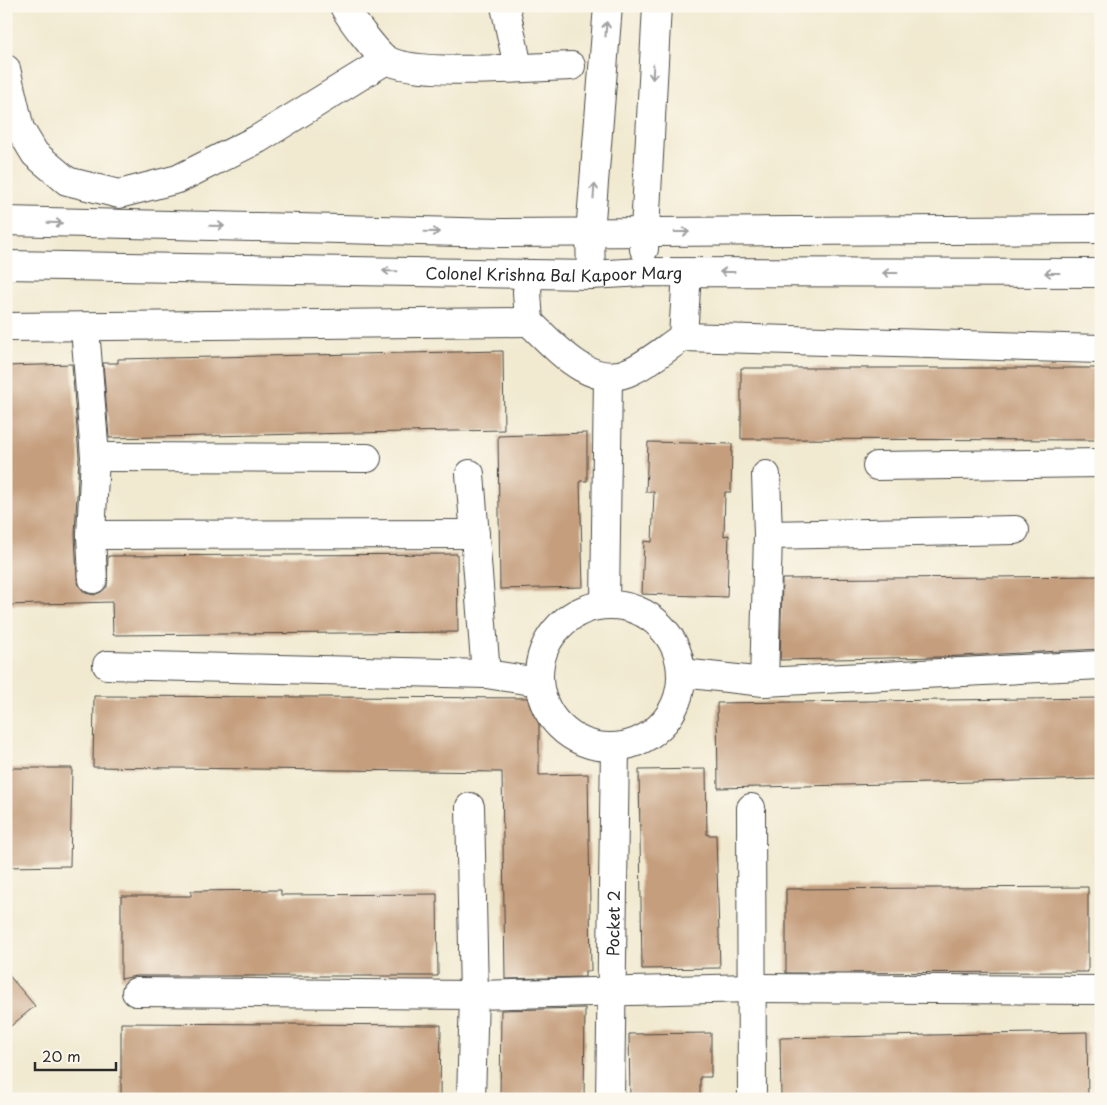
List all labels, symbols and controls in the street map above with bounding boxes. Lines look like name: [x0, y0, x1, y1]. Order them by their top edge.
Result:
one-way arrow: [601, 22, 611, 38]
one-way arrow: [649, 64, 658, 80]
one-way arrow: [589, 184, 598, 200]
one-way arrow: [47, 218, 63, 227]
one-way arrow: [209, 222, 225, 231]
one-way arrow: [424, 227, 440, 236]
one-way arrow: [674, 227, 690, 237]
street label: Colonel Krishna Bal Kapoor Marg: [425, 260, 682, 287]
one-way arrow: [382, 267, 398, 276]
one-way arrow: [719, 267, 736, 277]
one-way arrow: [882, 268, 898, 278]
one-way arrow: [1044, 268, 1060, 278]
street label: Pocket 2: [600, 890, 625, 956]
scale bar: [35, 1040, 116, 1072]
text: 20 m: [42, 1044, 81, 1067]

